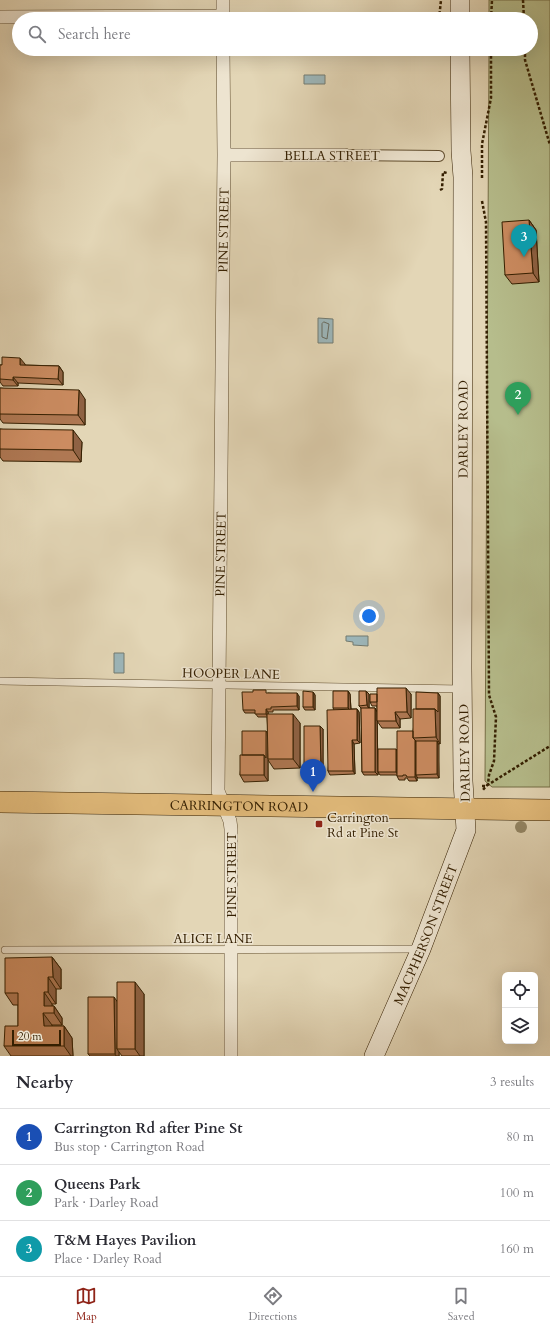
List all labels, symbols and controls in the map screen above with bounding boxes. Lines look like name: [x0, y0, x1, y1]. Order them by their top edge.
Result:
search box: [12, 12, 538, 56]
icon: search: [26, 23, 48, 45]
text: Search here: [58, 24, 131, 44]
street label: BELLA STREET: [284, 147, 380, 165]
street label: PINE STREET: [214, 187, 234, 273]
pin: 3: [511, 224, 537, 257]
street label: DARLEY ROAD: [454, 380, 473, 478]
pin: 2: [505, 382, 531, 415]
street label: PINE STREET: [211, 511, 231, 597]
your location: [359, 606, 379, 626]
street label: HOOPER LANE: [182, 664, 280, 684]
street label: DARLEY ROAD: [455, 704, 475, 802]
pin: 1: [300, 759, 326, 792]
street label: CARRINGTON ROAD: [170, 796, 308, 816]
place label: Carrington Rd at Pine St: [327, 809, 398, 842]
marker: Carrington Rd at Pine St: [314, 819, 324, 829]
street label: PINE STREET: [223, 832, 241, 918]
street label: MACPHERSON STREET: [390, 861, 462, 1008]
street label: ALICE LANE: [173, 930, 253, 948]
map controls: [502, 972, 538, 1044]
button: locate: [502, 972, 538, 1008]
button: layers: [502, 1008, 538, 1044]
scale bar: [12, 1028, 61, 1047]
text: 20 m: [18, 1029, 42, 1044]
text: Nearby: [16, 1071, 73, 1094]
text: 3 results: [490, 1073, 534, 1091]
text: Carrington Rd after Pine St: [54, 1118, 243, 1138]
text: 1: [26, 1128, 32, 1146]
text: 80 m: [506, 1128, 534, 1146]
text: Bus stop · Carrington Road: [54, 1138, 204, 1156]
text: Queens Park: [54, 1174, 141, 1194]
text: 2: [26, 1184, 32, 1202]
text: 100 m: [500, 1184, 534, 1202]
text: Park · Darley Road: [54, 1194, 158, 1212]
text: T&M Hayes Pavilion: [54, 1230, 196, 1250]
text: 3: [26, 1240, 32, 1258]
text: 160 m: [500, 1240, 534, 1258]
text: Place · Darley Road: [54, 1250, 162, 1268]
tab: Map: [75, 1285, 97, 1324]
tab: Directions: [248, 1285, 297, 1324]
tab: Saved: [448, 1285, 475, 1324]

